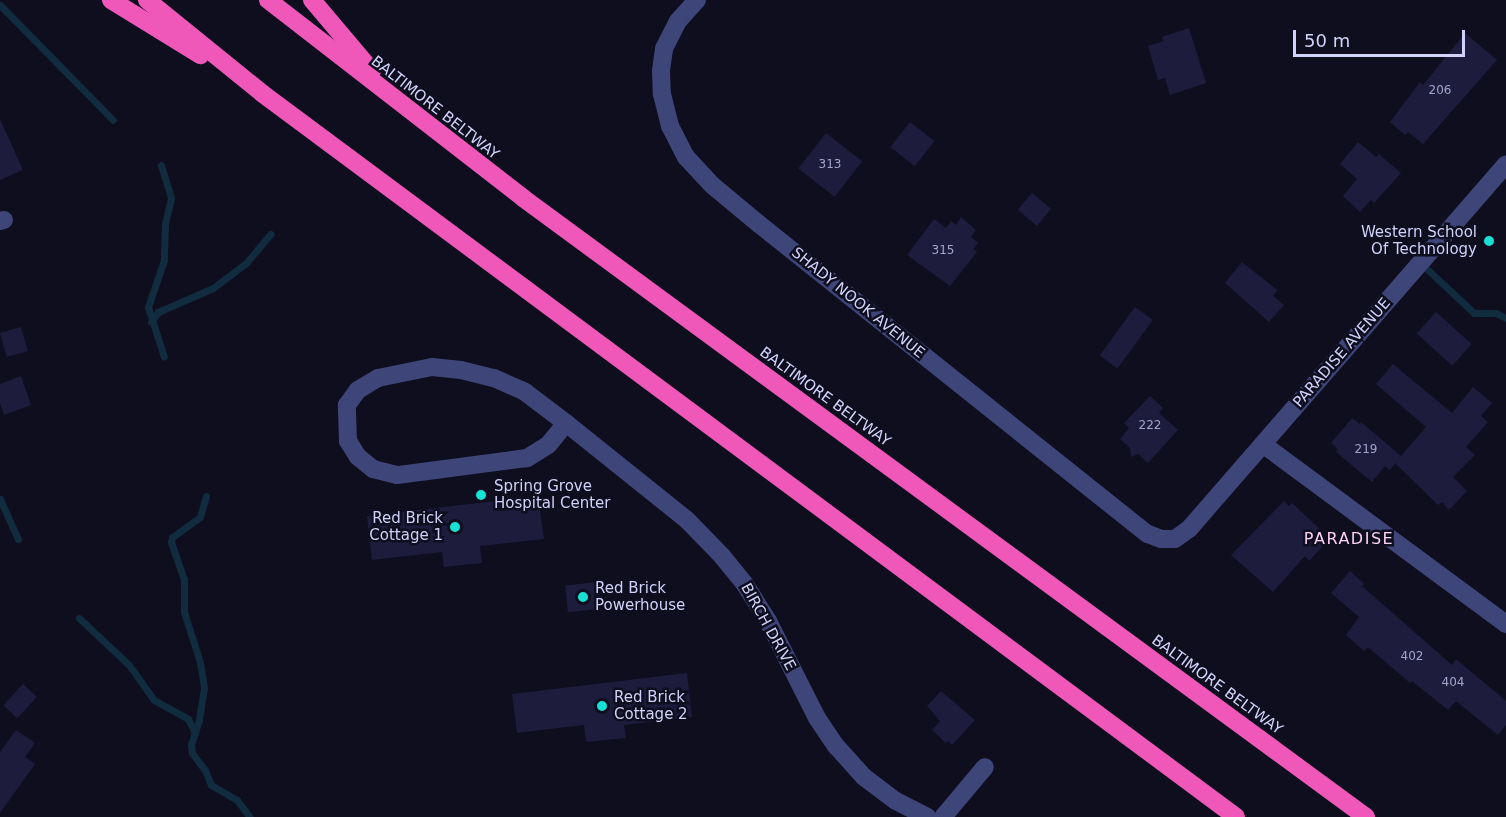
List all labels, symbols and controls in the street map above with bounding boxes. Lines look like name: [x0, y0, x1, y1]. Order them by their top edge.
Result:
scale bar: [1296, 18, 1468, 56]
text: 50 m: [1304, 30, 1350, 51]
street label: BALTIMORE BELTWAY: [367, 52, 503, 164]
house number: 206: [1429, 84, 1451, 98]
house number: 313: [819, 158, 841, 172]
place label: Western School Of Technology: [1361, 223, 1477, 258]
marker: Western School Of Technology: [1482, 234, 1496, 248]
street label: SHADY NOOK AVENUE: [788, 244, 928, 362]
house number: 315: [932, 244, 954, 258]
street label: PARADISE AVENUE: [1290, 295, 1394, 411]
street label: BALTIMORE BELTWAY: [756, 343, 894, 451]
house number: 222: [1139, 419, 1161, 433]
house number: 219: [1355, 443, 1377, 457]
place label: Spring Grove Hospital Center: [494, 477, 610, 512]
marker: Spring Grove Hospital Center: [472, 486, 490, 504]
place label: Red Brick Cottage 1: [369, 509, 443, 544]
marker: Red Brick Cottage 1: [448, 520, 462, 534]
district label: PARADISE: [1304, 529, 1394, 549]
place label: Red Brick Powerhouse: [595, 579, 685, 614]
street label: BIRCH DRIVE: [737, 580, 799, 674]
marker: Red Brick Powerhouse: [576, 590, 590, 604]
street label: BALTIMORE BELTWAY: [1148, 631, 1286, 739]
house number: 402: [1401, 650, 1423, 664]
house number: 404: [1442, 676, 1464, 690]
place label: Red Brick Cottage 2: [614, 688, 688, 723]
marker: Red Brick Cottage 2: [595, 699, 609, 713]

